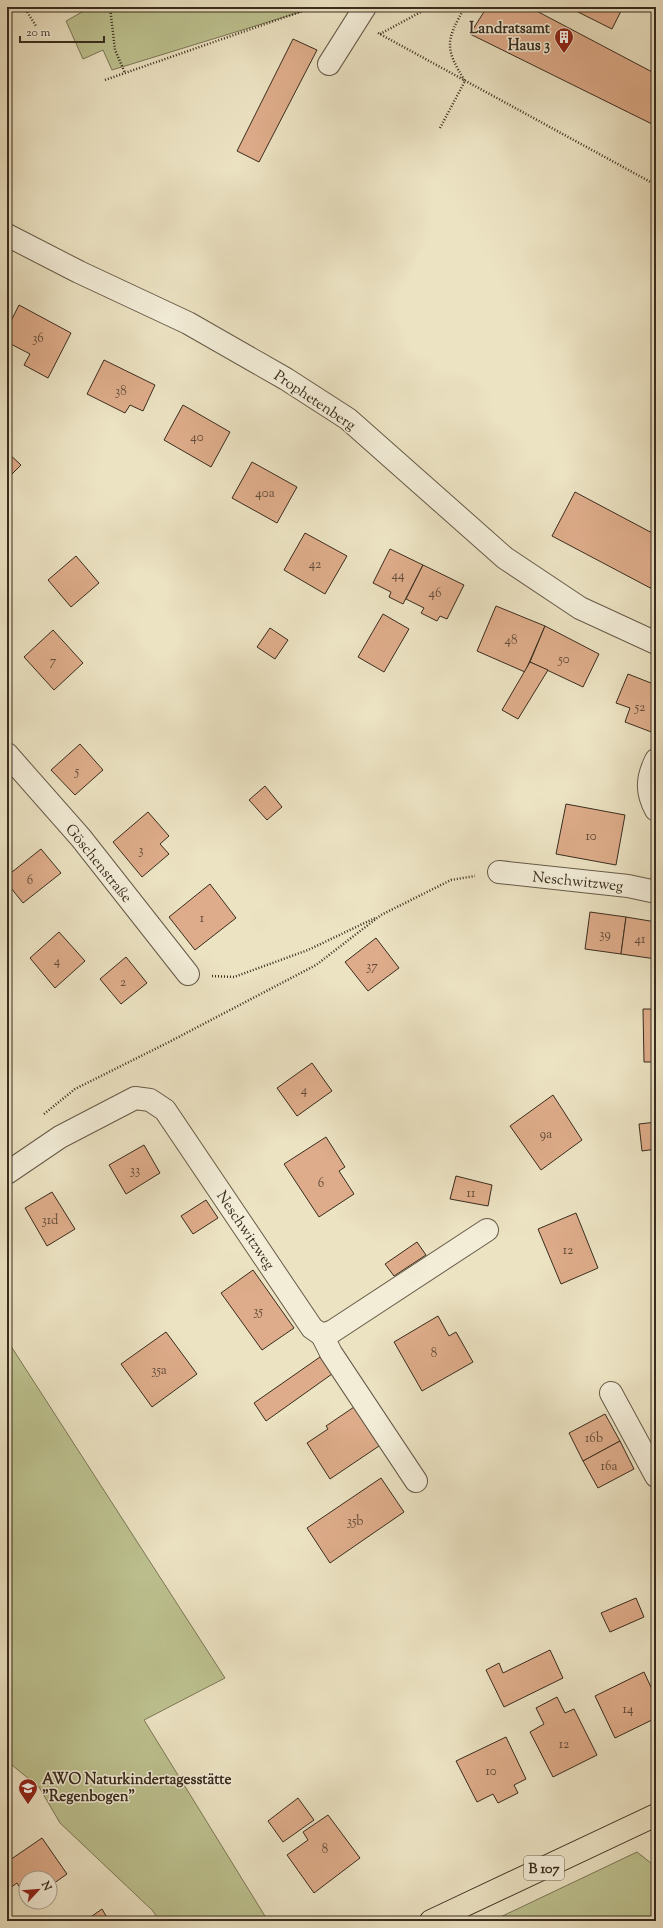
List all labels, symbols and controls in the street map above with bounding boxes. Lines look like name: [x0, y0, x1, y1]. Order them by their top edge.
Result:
scale bar: [20, 18, 104, 44]
place label: Landratsamt Haus 3: [469, 19, 551, 57]
text: 20 m: [26, 24, 51, 42]
building icon: Landratsamt Haus 3: [553, 26, 575, 54]
house number: 36: [32, 330, 44, 348]
street label: Prophetenberg: [269, 366, 359, 436]
house number: 38: [115, 383, 127, 401]
house number: 40: [190, 429, 204, 447]
house number: 40a: [255, 485, 275, 503]
house number: 42: [309, 556, 321, 574]
house number: 44: [391, 567, 405, 585]
house number: 46: [429, 585, 441, 603]
house number: 48: [504, 632, 518, 650]
house number: 50: [557, 651, 570, 669]
house number: 7: [50, 653, 57, 671]
house number: 52: [634, 699, 645, 717]
house number: 5: [74, 763, 80, 781]
street label: Göschenstraße: [59, 820, 136, 908]
house number: 10: [585, 828, 597, 846]
house number: 3: [138, 842, 144, 860]
street label: Neschwitzweg: [531, 867, 624, 898]
house number: 6: [27, 872, 33, 890]
house number: 1: [200, 910, 205, 928]
house number: 39: [599, 926, 611, 944]
house number: 41: [635, 931, 646, 949]
house number: 4: [54, 953, 61, 971]
house number: 37: [366, 958, 378, 976]
house number: 2: [120, 974, 126, 992]
house number: 4: [301, 1082, 308, 1100]
house number: 9a: [540, 1126, 552, 1144]
house number: 33: [130, 1162, 140, 1180]
house number: 6: [318, 1175, 324, 1193]
house number: 11: [467, 1185, 476, 1203]
street label: Neschwitzweg: [211, 1187, 279, 1275]
house number: 31d: [42, 1212, 59, 1230]
house number: 12: [563, 1242, 573, 1260]
house number: 35: [253, 1303, 263, 1321]
house number: 8: [431, 1345, 437, 1363]
house number: 35a: [151, 1362, 167, 1380]
house number: 16b: [585, 1430, 603, 1448]
house number: 16a: [601, 1458, 617, 1476]
house number: 35b: [347, 1513, 363, 1531]
house number: 14: [623, 1701, 634, 1719]
house number: 12: [559, 1736, 569, 1754]
house number: 10: [485, 1763, 497, 1781]
place label: AWO Naturkindertagesstätte "Regenbogen": [42, 1770, 231, 1808]
school or university icon: AWO Naturkindertagesstätte "Regenbogen": [17, 1777, 39, 1805]
house number: 8: [322, 1841, 328, 1859]
road number: B 107: [524, 1856, 564, 1880]
north arrow: [18, 1870, 58, 1910]
text: N: [37, 1878, 55, 1894]

